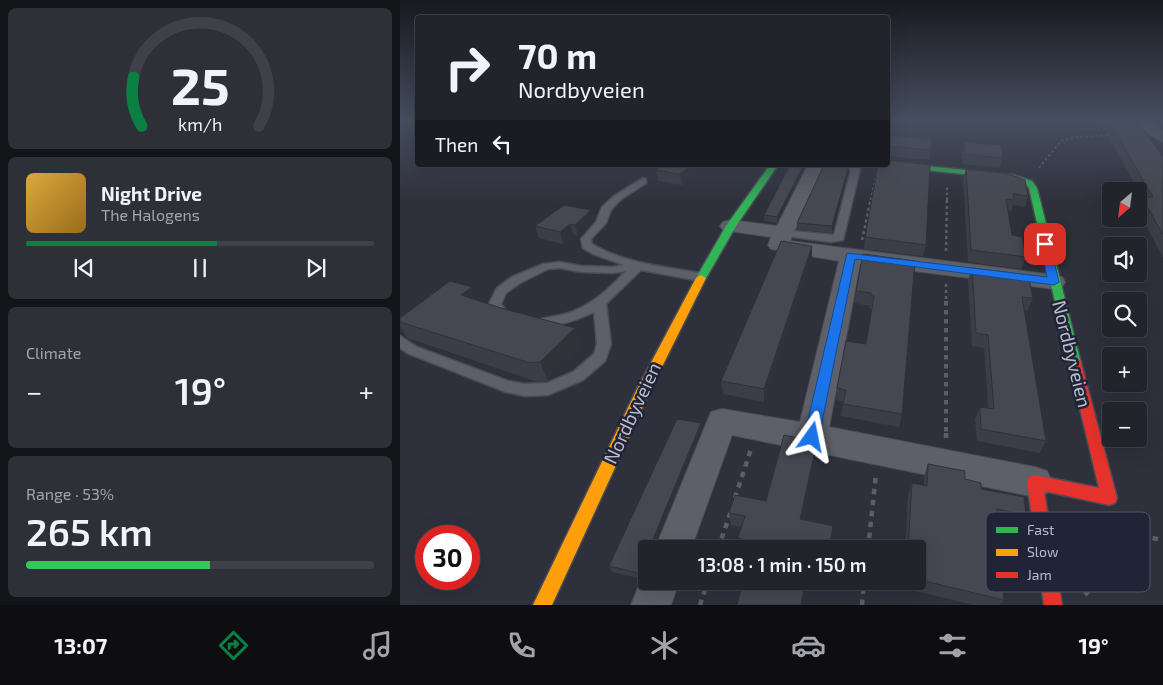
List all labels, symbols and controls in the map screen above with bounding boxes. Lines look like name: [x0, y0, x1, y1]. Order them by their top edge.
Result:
text: 70 m: [518, 34, 597, 76]
icon: right: [435, 35, 500, 100]
text: 25: [171, 53, 229, 115]
text: Nordbyveien: [518, 76, 645, 102]
text: km/h: [178, 113, 222, 135]
icon: left: [488, 130, 516, 158]
text: Then: [435, 133, 478, 156]
text: Night Drive: [101, 182, 202, 205]
north arrow: [1102, 182, 1148, 228]
map controls: [1102, 182, 1147, 447]
text: The Halogens: [101, 205, 200, 224]
pin: [1024, 223, 1066, 265]
icon: arrive: [1031, 230, 1059, 258]
button: sound: [1102, 237, 1147, 282]
icon: previous: [70, 254, 98, 282]
icon: pause: [186, 254, 214, 282]
icon: next: [302, 254, 330, 282]
button: search: [1102, 292, 1147, 337]
street label: Nordbyveien: [1048, 298, 1097, 410]
text: Climate: [26, 343, 81, 362]
button: +: [1102, 347, 1147, 392]
street label: Nordbyveien: [598, 358, 665, 467]
text: 19°: [175, 367, 226, 413]
text: −: [26, 374, 42, 408]
text: +: [359, 374, 374, 408]
button: −: [1102, 402, 1147, 447]
position arrow: [785, 410, 837, 462]
text: Range · 53%: [26, 484, 114, 503]
text: 265 km: [26, 508, 153, 554]
legend: [986, 512, 1150, 592]
text: Fast: [1027, 521, 1054, 538]
speed limit sign: 30: [415, 525, 480, 590]
text: Slow: [1027, 543, 1059, 560]
text: 13:08 · 1 min · 150 m: [698, 553, 866, 576]
text: Jam: [1027, 566, 1052, 583]
icon: directions: [216, 628, 251, 663]
icon: music: [360, 628, 395, 663]
icon: phone: [504, 628, 539, 663]
icon: climate: [647, 628, 682, 663]
icon: car: [791, 628, 826, 663]
icon: filters: [935, 628, 970, 663]
text: 13:07: [54, 632, 108, 658]
text: 19°: [1079, 632, 1109, 658]

